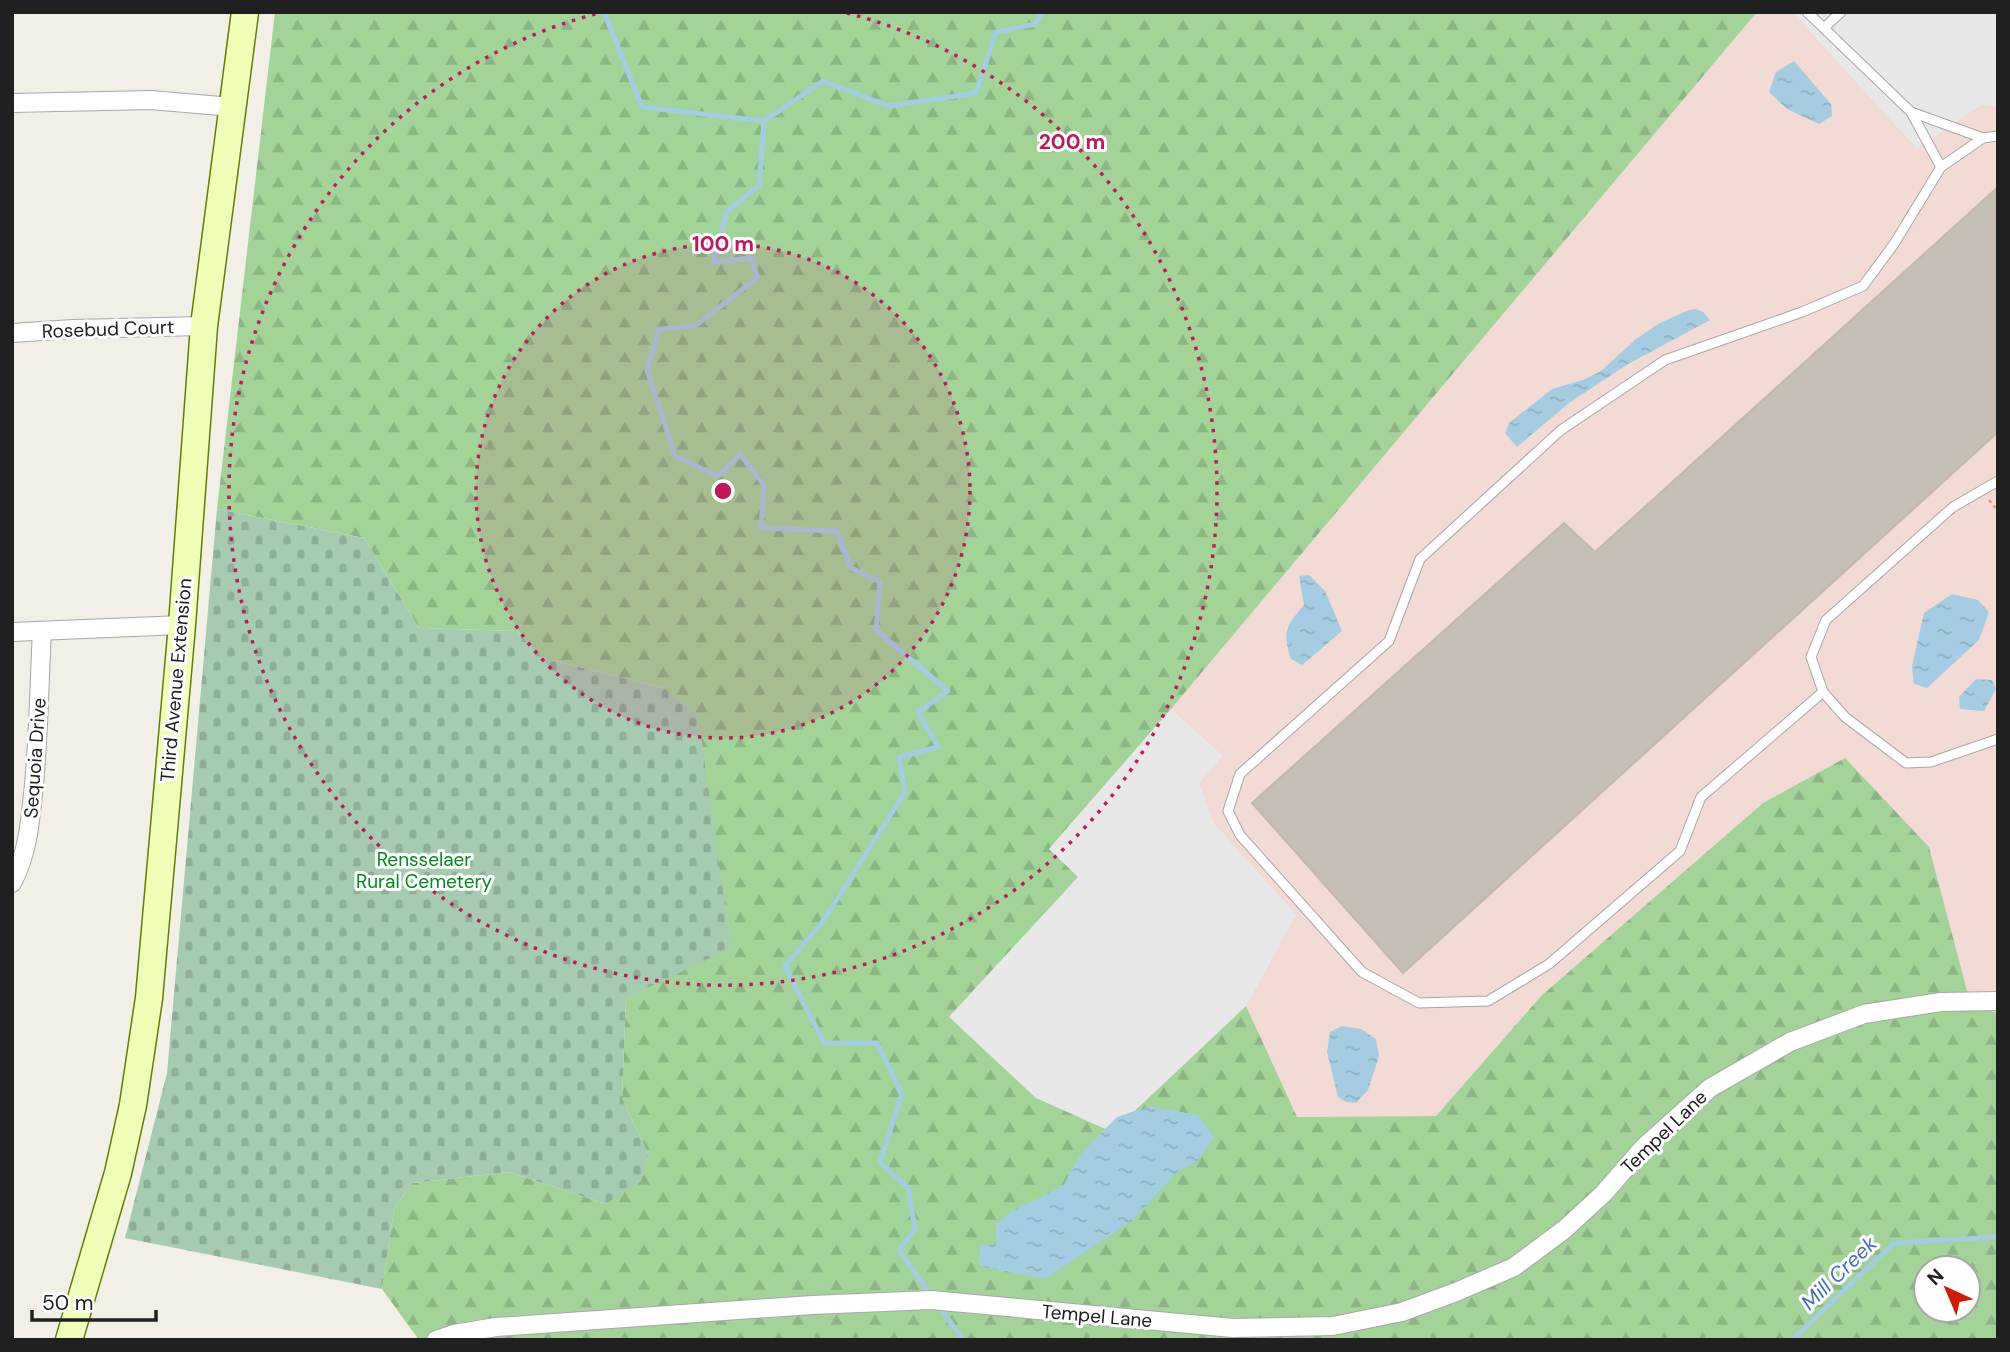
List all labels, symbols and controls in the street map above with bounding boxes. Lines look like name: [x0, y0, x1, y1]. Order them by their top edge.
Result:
text: 200 m: [1039, 128, 1105, 156]
text: 100 m: [692, 230, 754, 258]
street label: Rosebud Court: [41, 314, 175, 344]
centre of rings: [711, 479, 735, 503]
street label: Third Avenue Extension: [155, 577, 197, 783]
street label: Sequoia Drive: [18, 697, 52, 819]
park label: Rensselaer Rural Cemetery: [356, 847, 493, 894]
street label: Tempel Lane: [1616, 1085, 1712, 1179]
water label: Mill Creek: [1795, 1230, 1883, 1316]
north arrow: [1912, 1254, 1982, 1324]
text: N: [1922, 1263, 1949, 1291]
scale bar: [32, 1278, 156, 1322]
text: 50 m: [42, 1289, 93, 1317]
street label: Tempel Lane: [1041, 1299, 1153, 1333]

